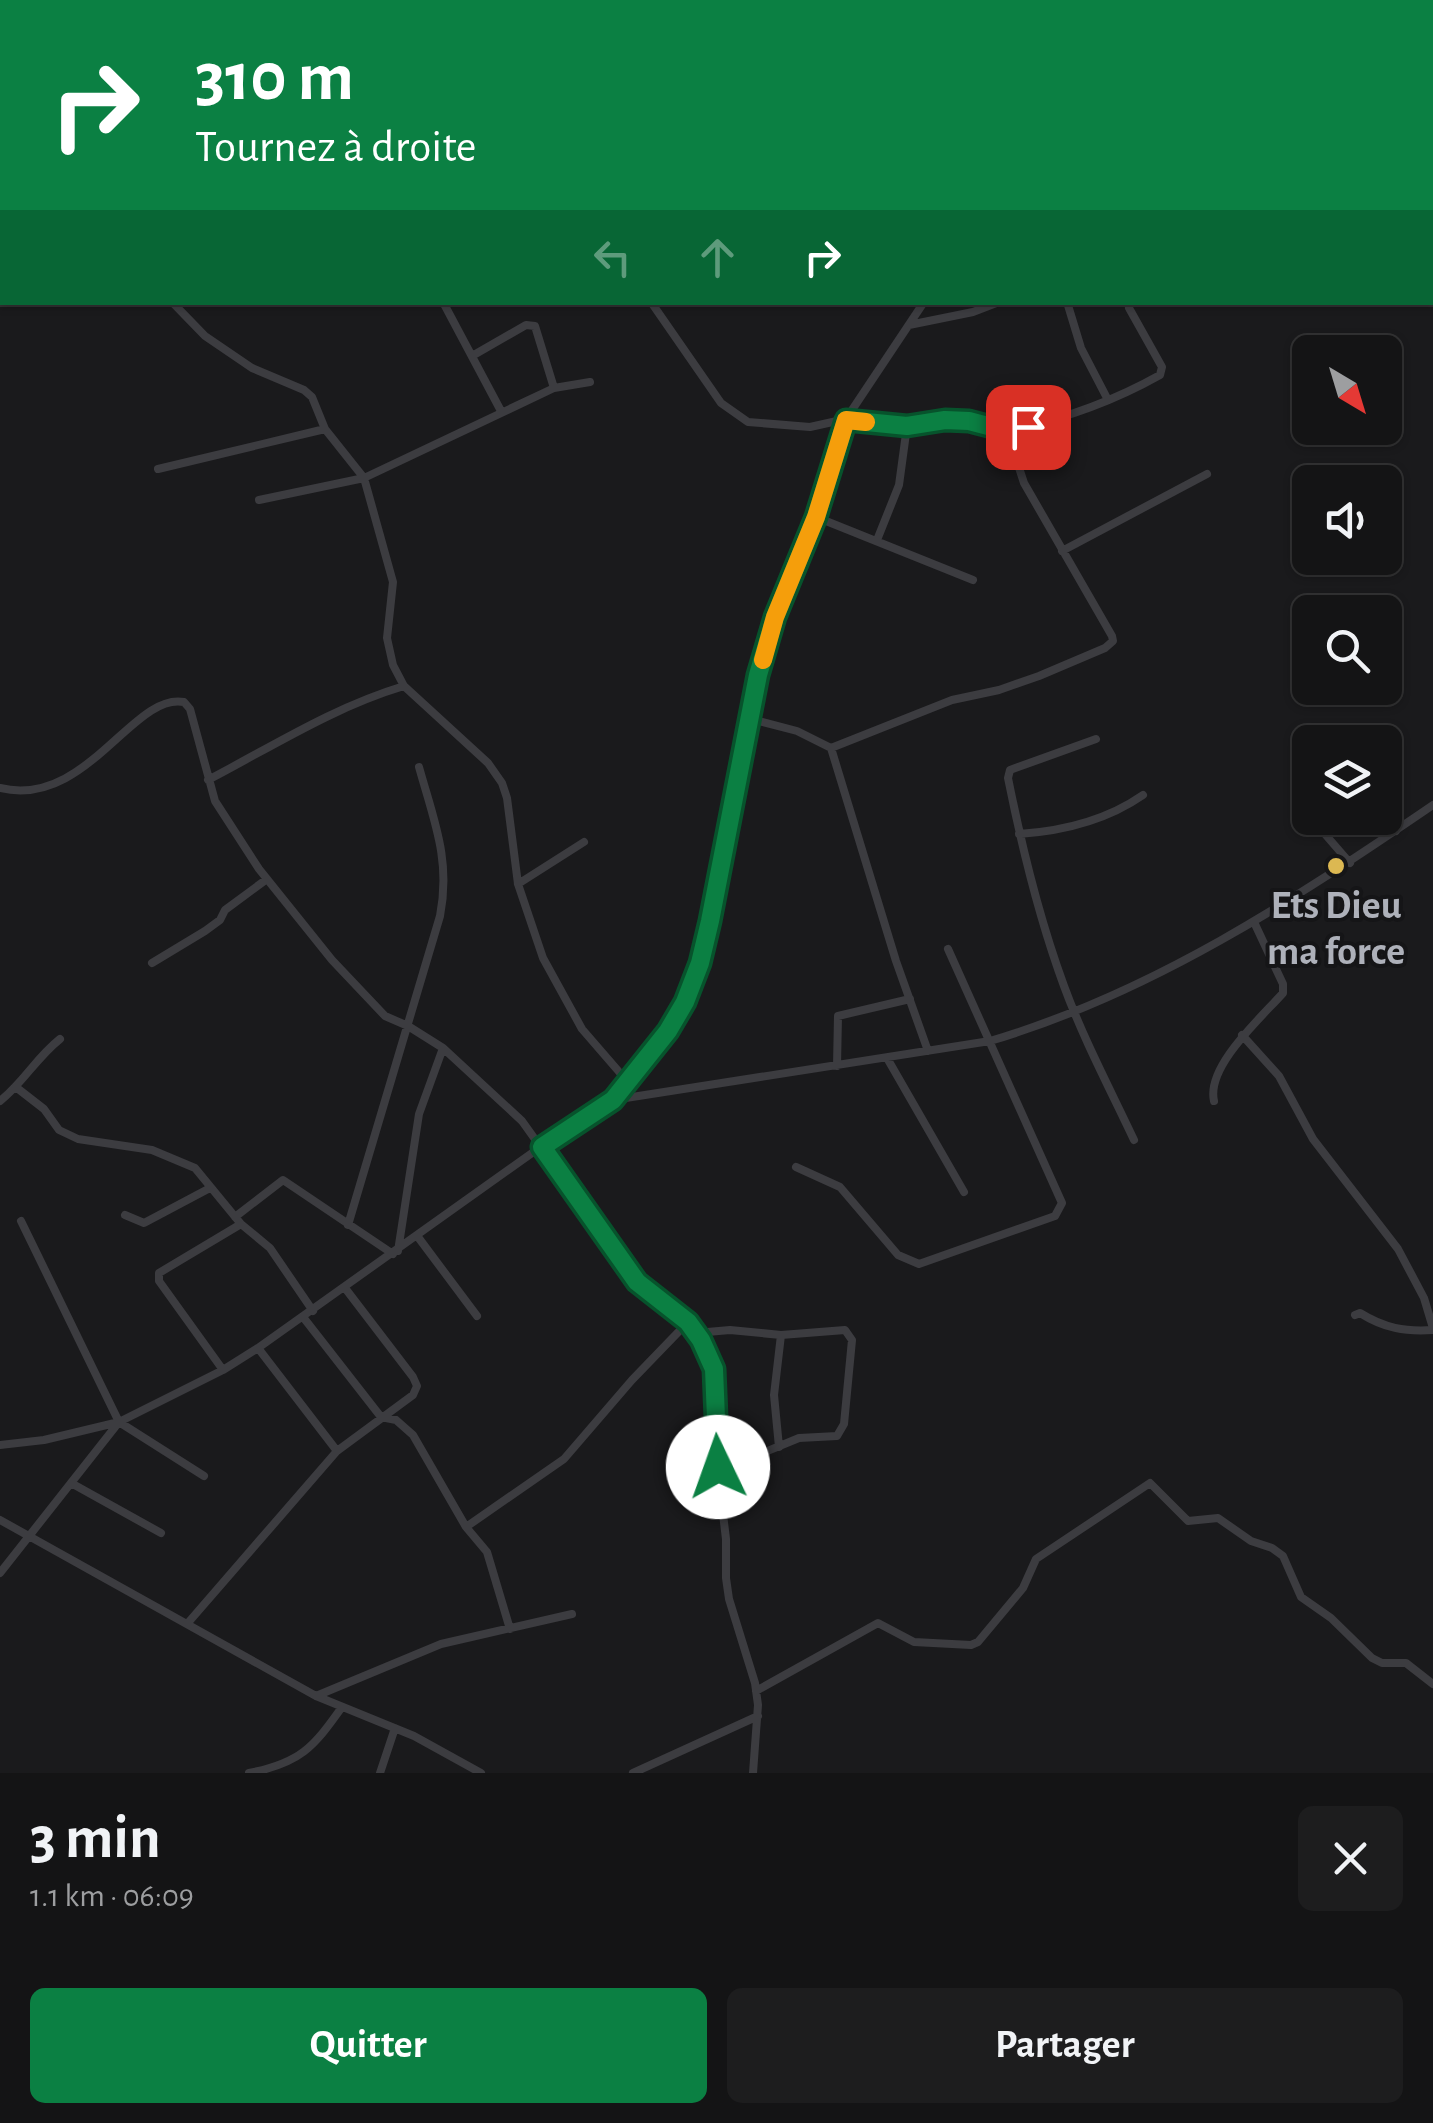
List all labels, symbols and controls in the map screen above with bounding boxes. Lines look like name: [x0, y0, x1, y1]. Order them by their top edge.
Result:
icon: right: [30, 40, 160, 170]
text: 310 m: [195, 43, 354, 113]
text: Tournez à droite: [195, 125, 477, 170]
icon: left: [585, 230, 640, 285]
icon: ahead: [690, 230, 745, 285]
icon: right: [795, 230, 850, 285]
north arrow: [1292, 335, 1402, 445]
map controls: [1292, 335, 1402, 835]
pin: [986, 385, 1071, 470]
icon: arrive: [1001, 400, 1056, 455]
button: sound: [1292, 465, 1402, 575]
button: search: [1292, 595, 1402, 705]
button: layers: [1292, 725, 1402, 835]
marker: Ets Dieu ma force: [1325, 855, 1347, 877]
place label: Ets Dieu ma force: [1267, 886, 1405, 972]
position arrow: [666, 1415, 770, 1519]
button: close: [1298, 1806, 1403, 1911]
text: 3 min: [30, 1809, 161, 1869]
text: 1.1 km · 06:09: [30, 1880, 194, 1912]
button: Quitter: [30, 1988, 707, 2103]
button: Partager: [727, 1988, 1403, 2103]

